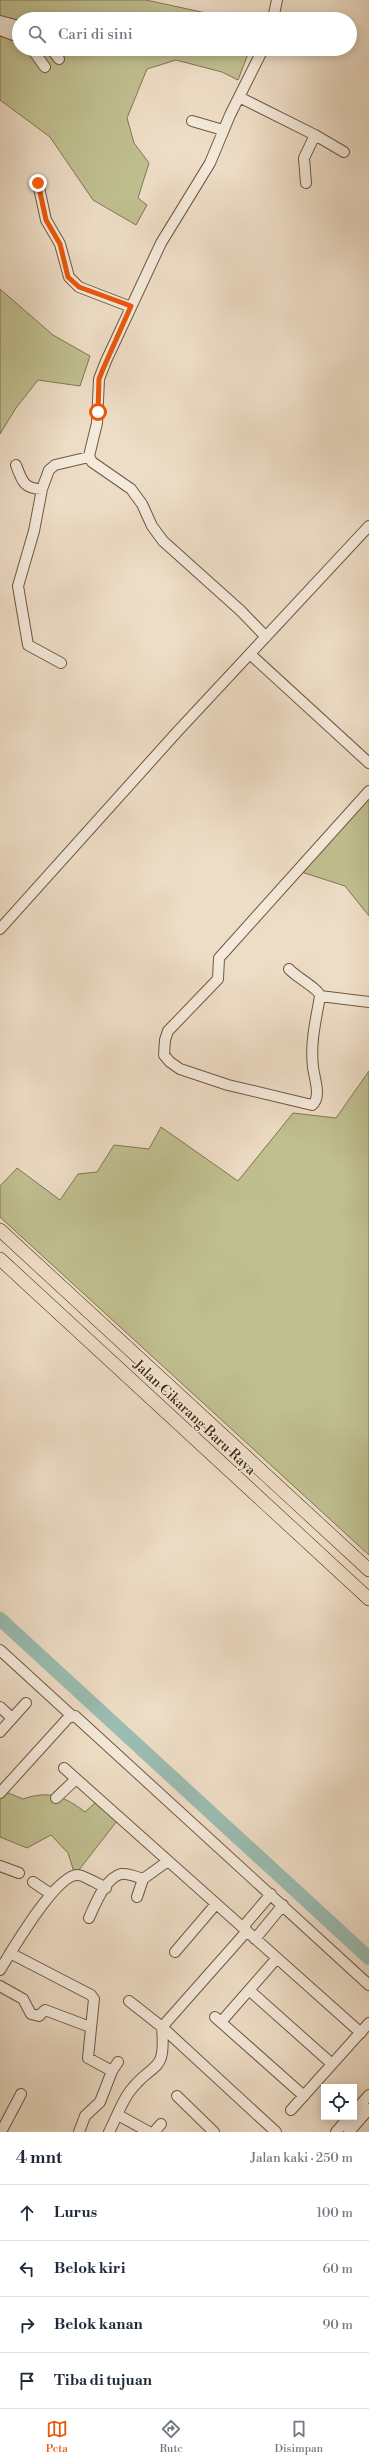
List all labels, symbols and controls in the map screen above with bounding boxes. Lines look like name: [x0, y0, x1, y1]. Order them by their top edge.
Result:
search box: [12, 12, 357, 56]
icon: search: [26, 23, 48, 45]
text: Cari di sini: [58, 25, 133, 44]
route end: [29, 174, 47, 192]
route start: [89, 403, 107, 421]
street label: Jalan Cikarang Baru Raya: [129, 1356, 260, 1480]
map controls: [321, 2084, 357, 2120]
button: locate: [321, 2084, 357, 2120]
text: 4 mnt: [16, 2147, 62, 2169]
text: Jalan kaki · 250 m: [250, 2150, 353, 2166]
icon: ahead: [16, 2202, 38, 2224]
text: Lurus: [54, 2203, 97, 2222]
text: 100 m: [317, 2205, 353, 2221]
icon: left: [16, 2258, 38, 2280]
text: Belok kiri: [54, 2259, 125, 2278]
text: 60 m: [322, 2261, 353, 2277]
icon: right: [16, 2314, 38, 2336]
text: Belok kanan: [54, 2315, 143, 2334]
text: 90 m: [322, 2317, 353, 2333]
icon: arrive: [16, 2370, 38, 2392]
text: Tiba di tujuan: [54, 2371, 152, 2390]
tab: Peta: [46, 2418, 68, 2456]
tab: Rute: [160, 2418, 183, 2456]
tab: Disimpan: [274, 2418, 323, 2456]

